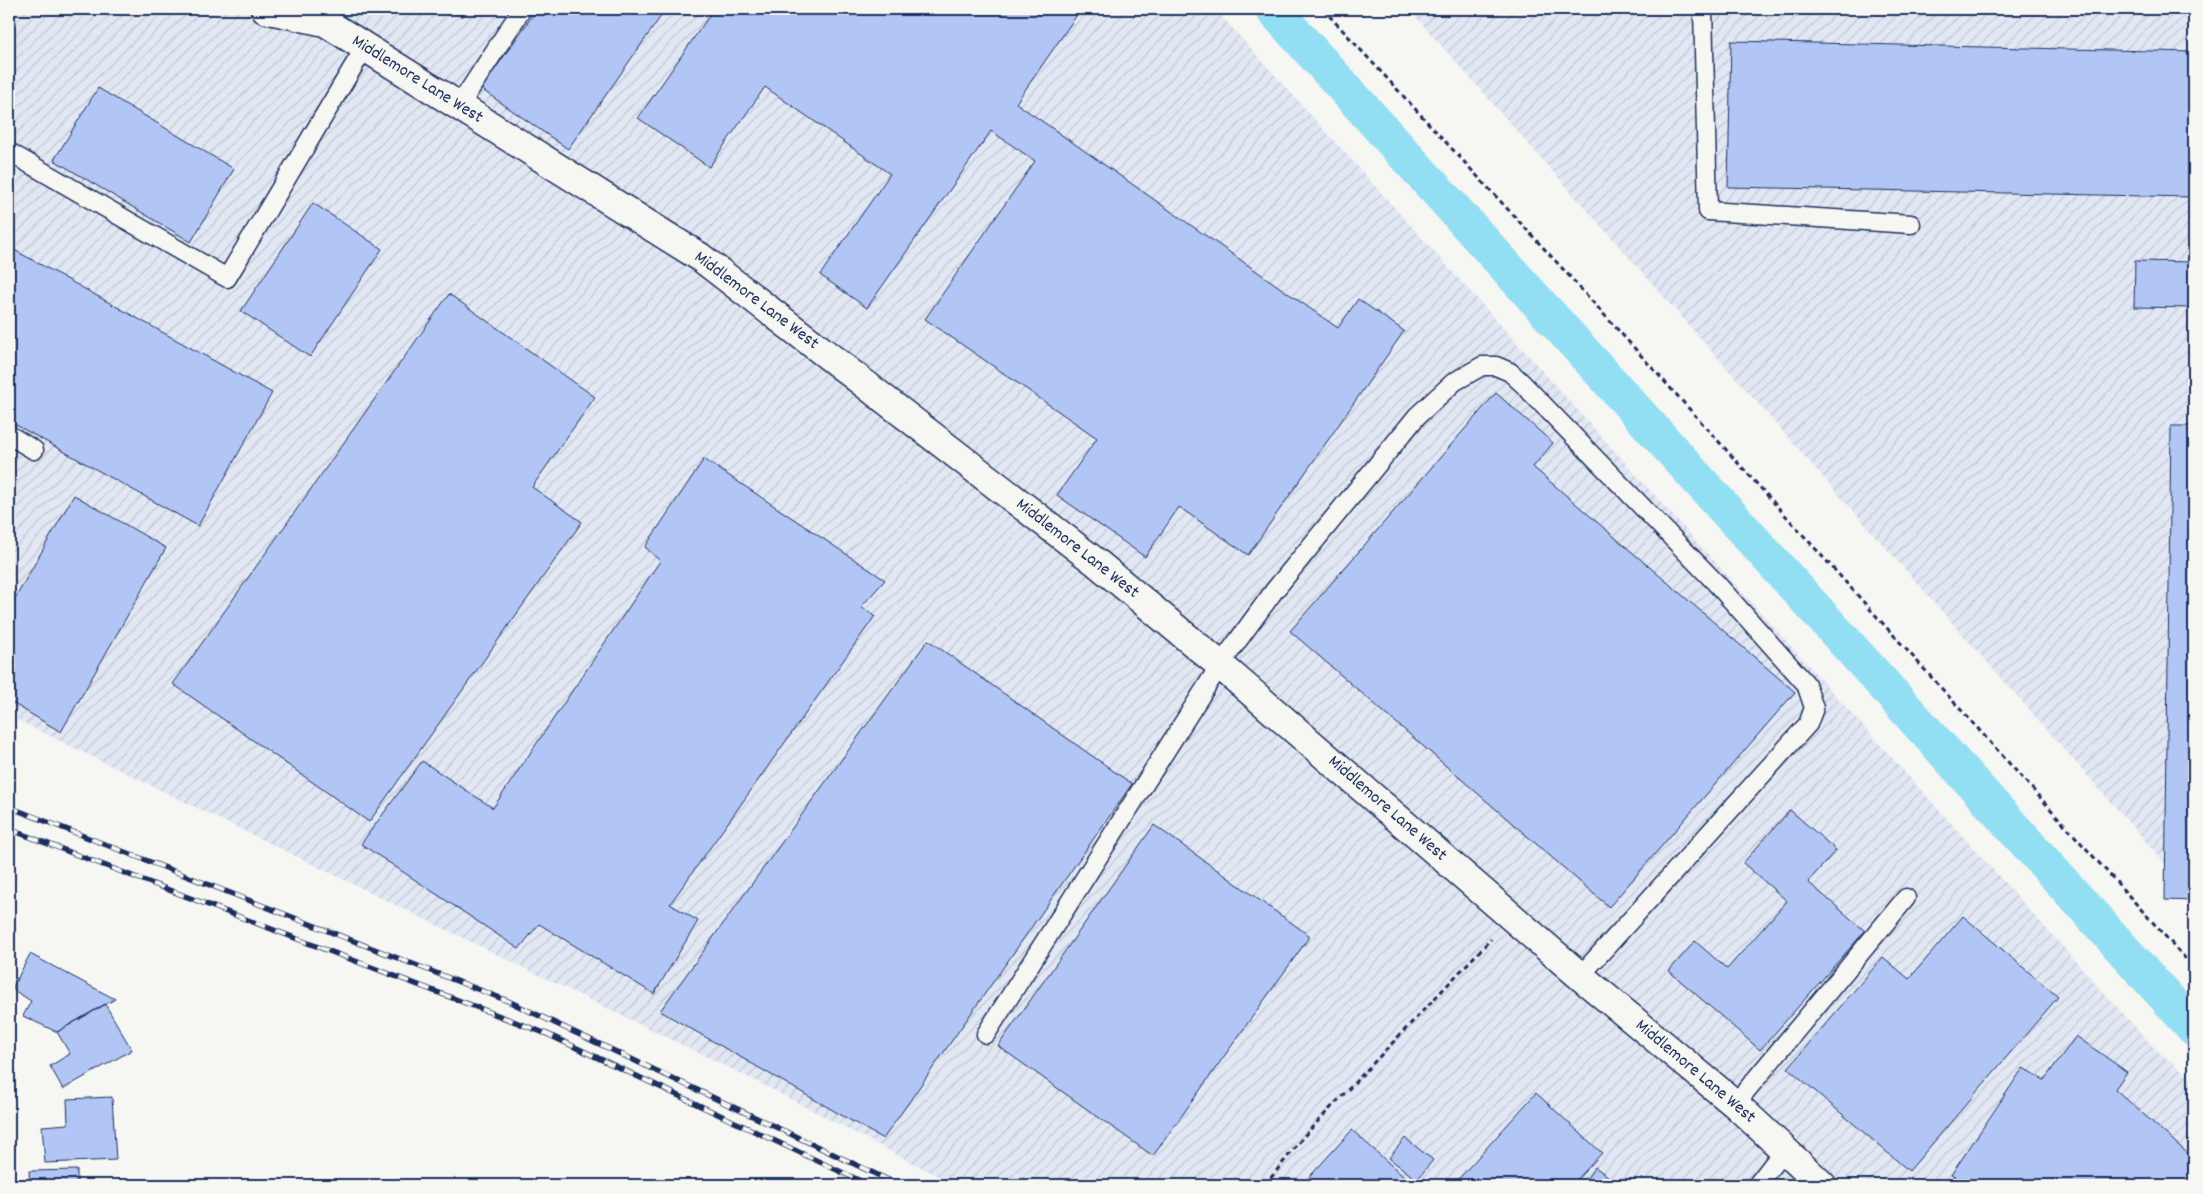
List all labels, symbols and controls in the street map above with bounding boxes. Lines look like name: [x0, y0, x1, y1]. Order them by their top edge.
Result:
street label: Middlemore Lane West: [346, 29, 488, 131]
street label: Middlemore Lane West: [688, 246, 824, 357]
street label: Middlemore Lane West: [1010, 493, 1144, 605]
street label: Middlemore Lane West: [1322, 750, 1452, 868]
street label: Middlemore Lane West: [1629, 1014, 1761, 1130]

